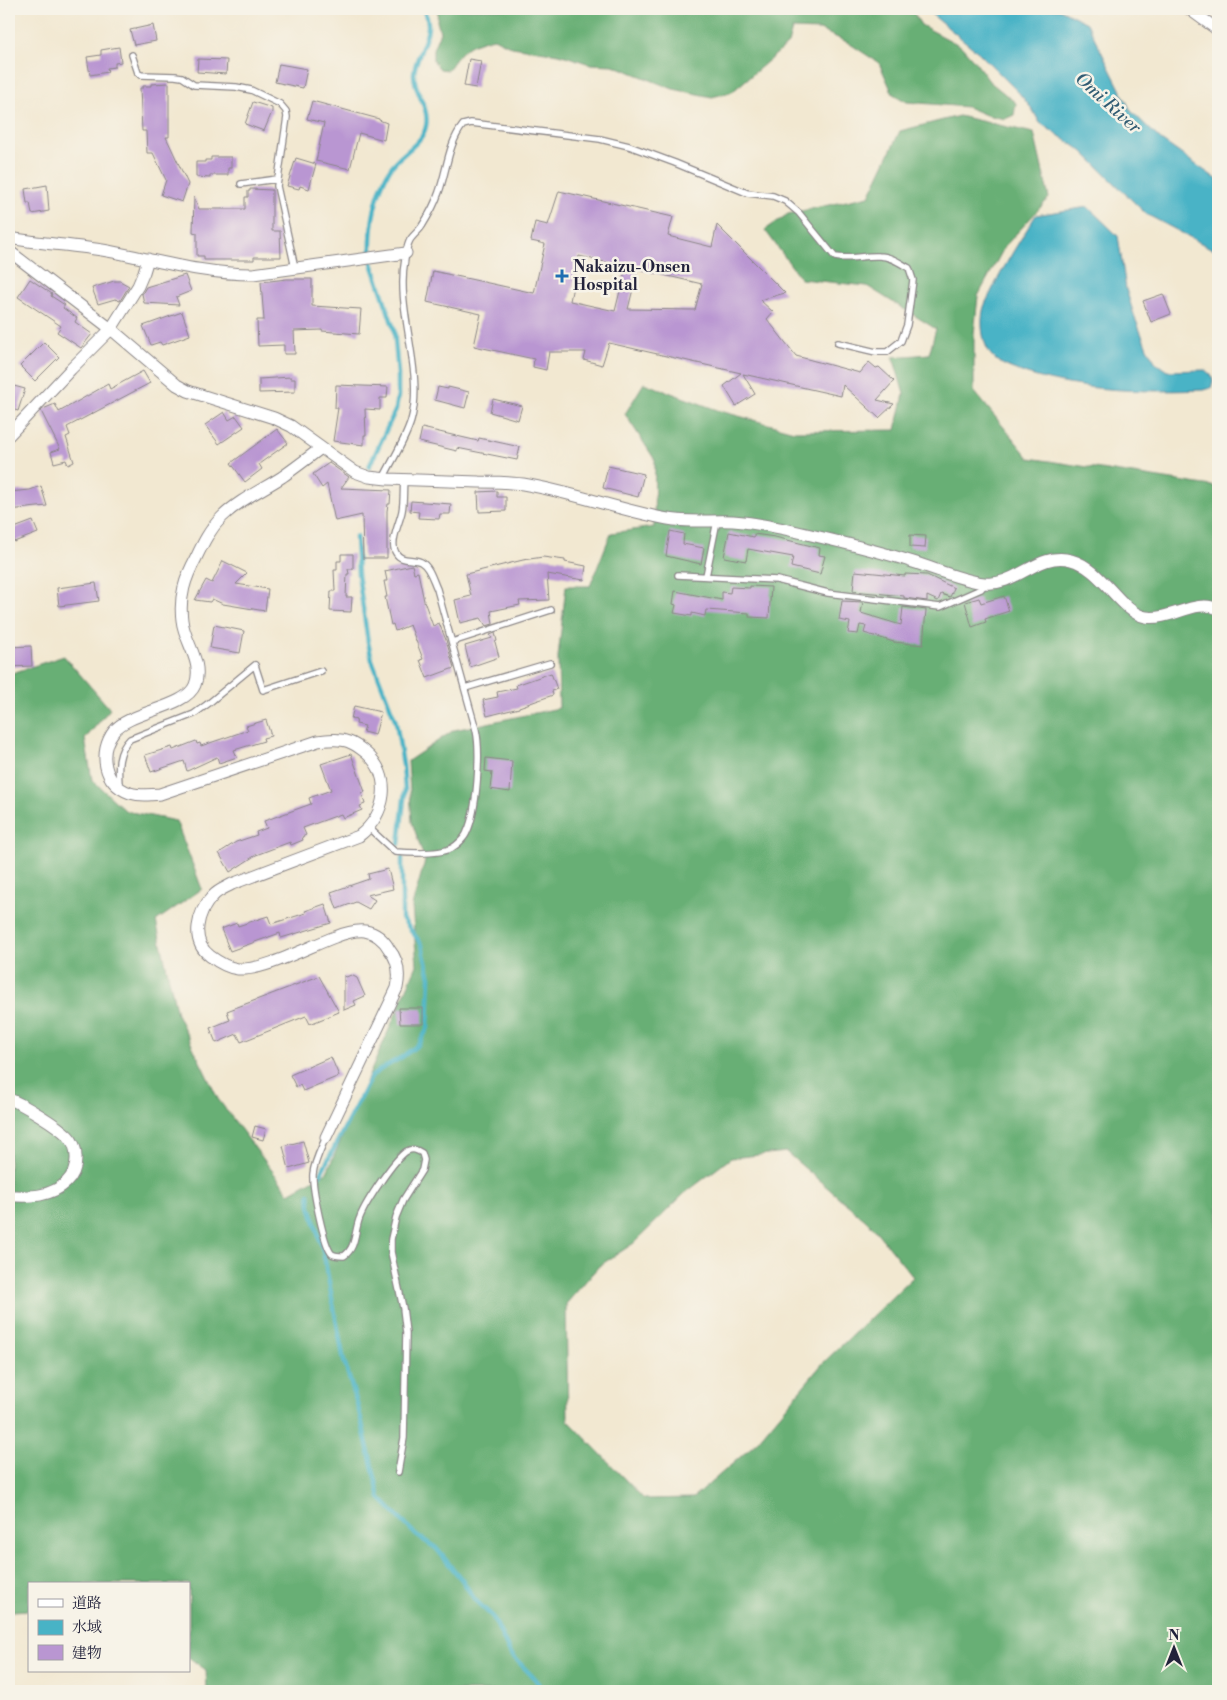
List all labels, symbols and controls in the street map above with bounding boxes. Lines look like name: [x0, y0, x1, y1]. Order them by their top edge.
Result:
water label: Omi River: [1070, 67, 1146, 139]
place label: Nakaizu-Onsen Hospital: [573, 257, 690, 295]
marker: Nakaizu-Onsen Hospital: [555, 269, 569, 283]
legend: [28, 1582, 190, 1672]
text: 道路: [72, 1594, 102, 1613]
text: 水域: [72, 1618, 102, 1637]
north arrow: [1150, 1622, 1200, 1672]
text: N: [1168, 1627, 1180, 1645]
text: 建物: [72, 1644, 102, 1663]

